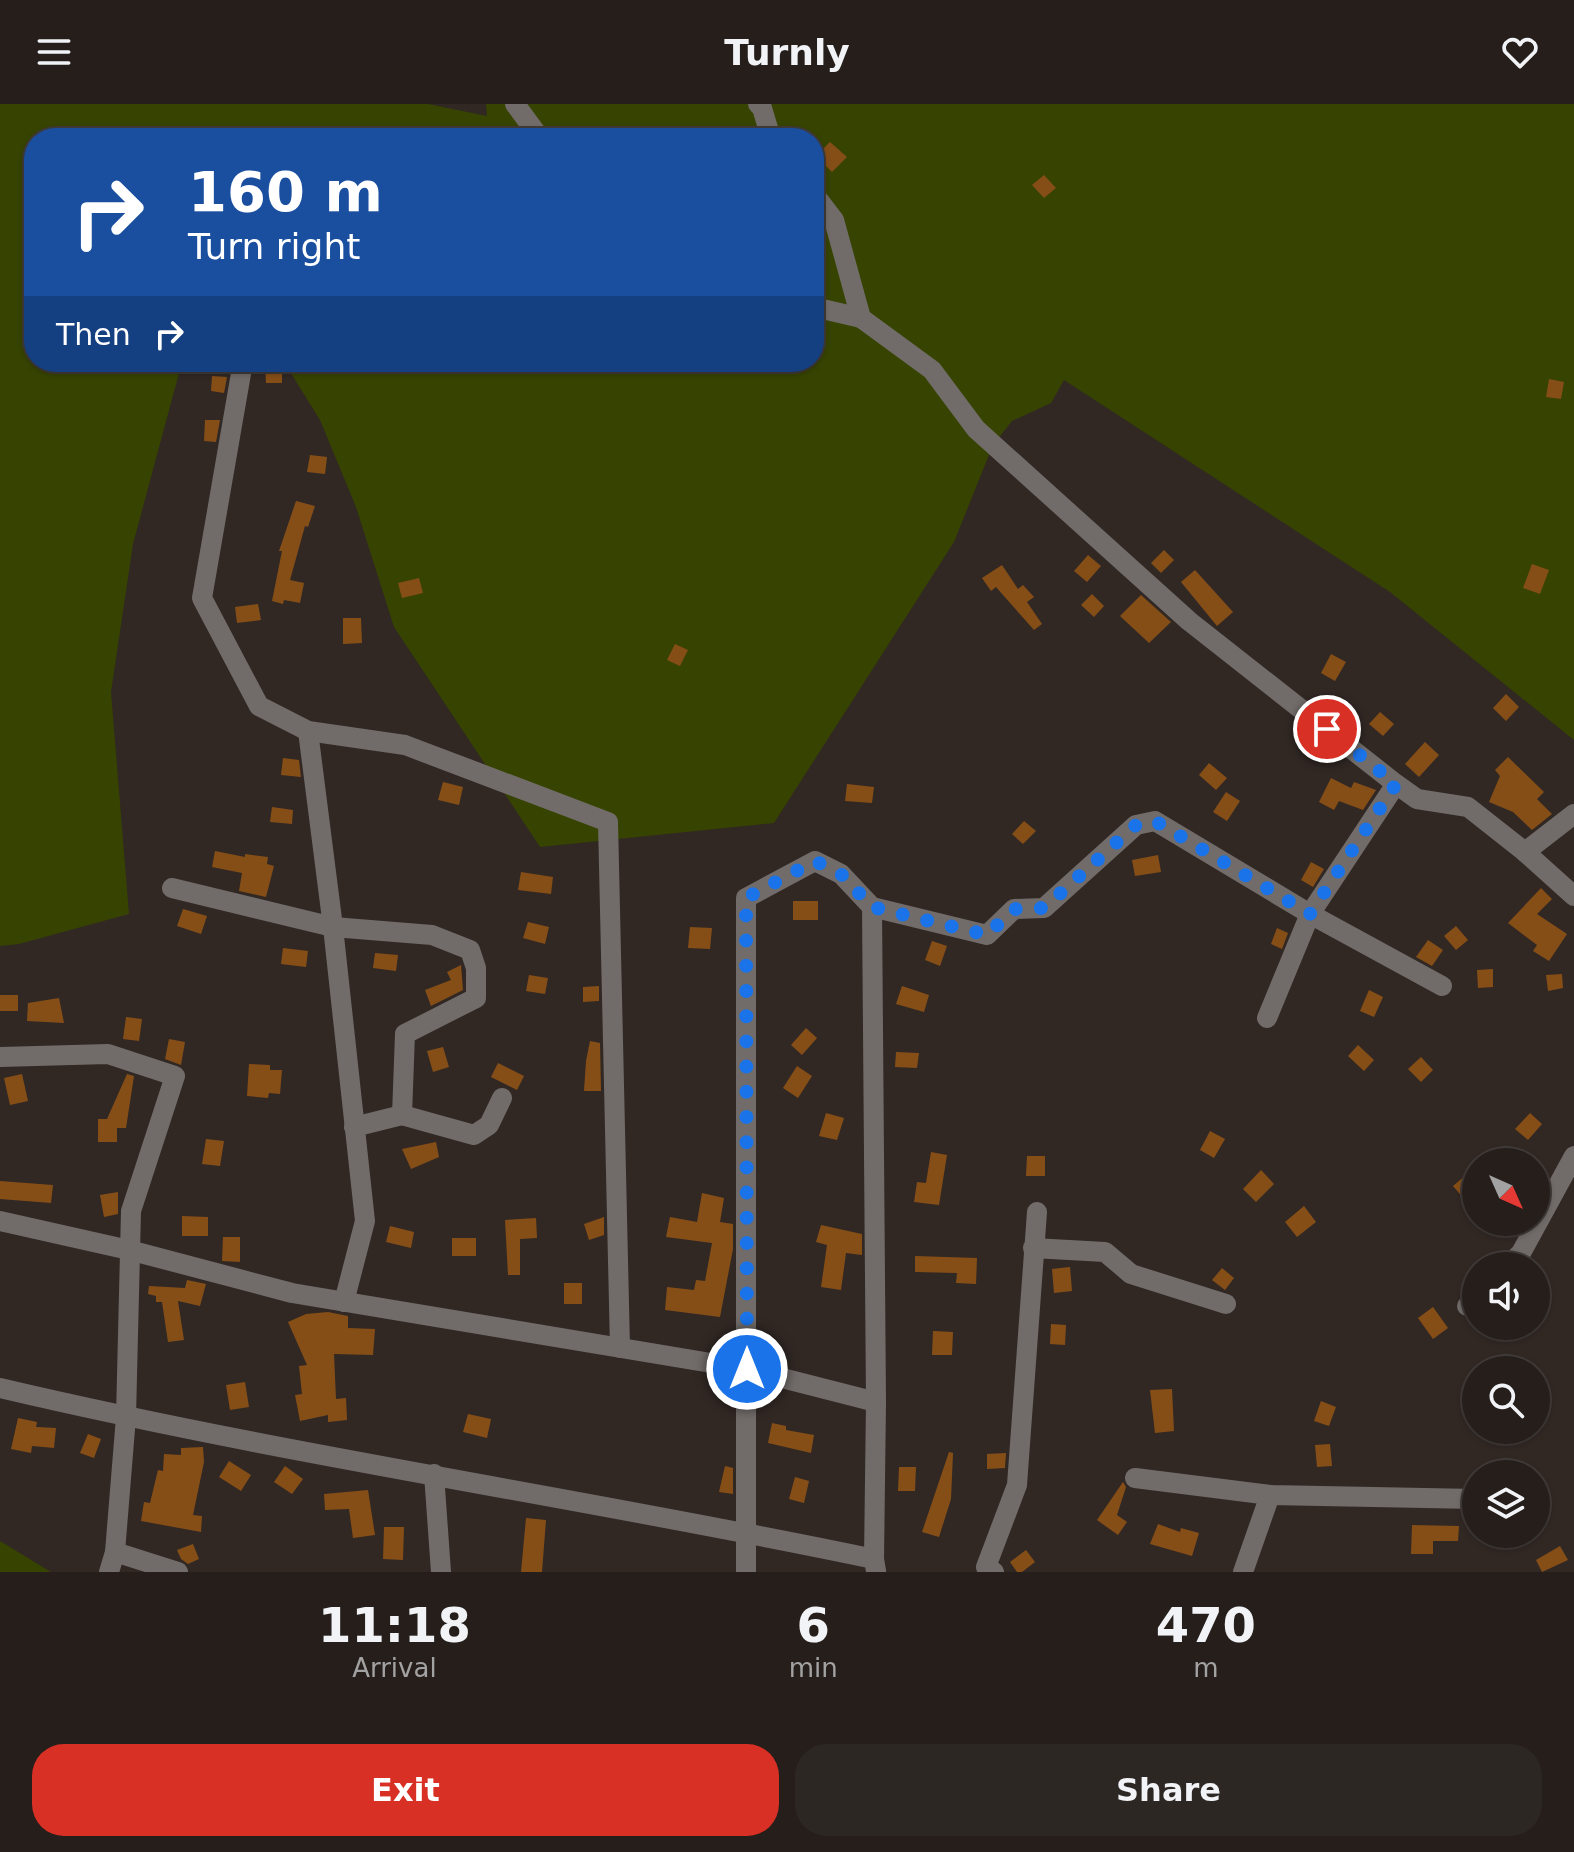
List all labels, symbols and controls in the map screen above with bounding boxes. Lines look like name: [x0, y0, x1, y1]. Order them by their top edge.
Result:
icon: menu: [32, 30, 76, 74]
icon: heart: [1498, 30, 1542, 74]
text: Turnly: [724, 32, 850, 73]
text: 160 m: [188, 159, 383, 224]
icon: right: [56, 160, 160, 264]
text: Turn right: [188, 226, 360, 267]
icon: right: [147, 312, 191, 356]
text: Then: [56, 317, 131, 352]
pin: [1293, 695, 1361, 763]
icon: arrive: [1305, 707, 1349, 751]
north arrow: [1462, 1148, 1550, 1236]
map controls: [1462, 1148, 1550, 1548]
button: sound: [1462, 1252, 1550, 1340]
position arrow: [705, 1327, 789, 1411]
button: search: [1462, 1356, 1550, 1444]
button: layers: [1462, 1460, 1550, 1548]
text: 11:18: [318, 1597, 471, 1653]
text: 6: [797, 1597, 830, 1653]
text: 470: [1156, 1597, 1256, 1653]
text: Arrival: [352, 1653, 437, 1683]
text: min: [789, 1653, 838, 1683]
text: m: [1193, 1653, 1219, 1683]
button: Exit: [32, 1744, 779, 1836]
button: Share: [795, 1744, 1542, 1836]

